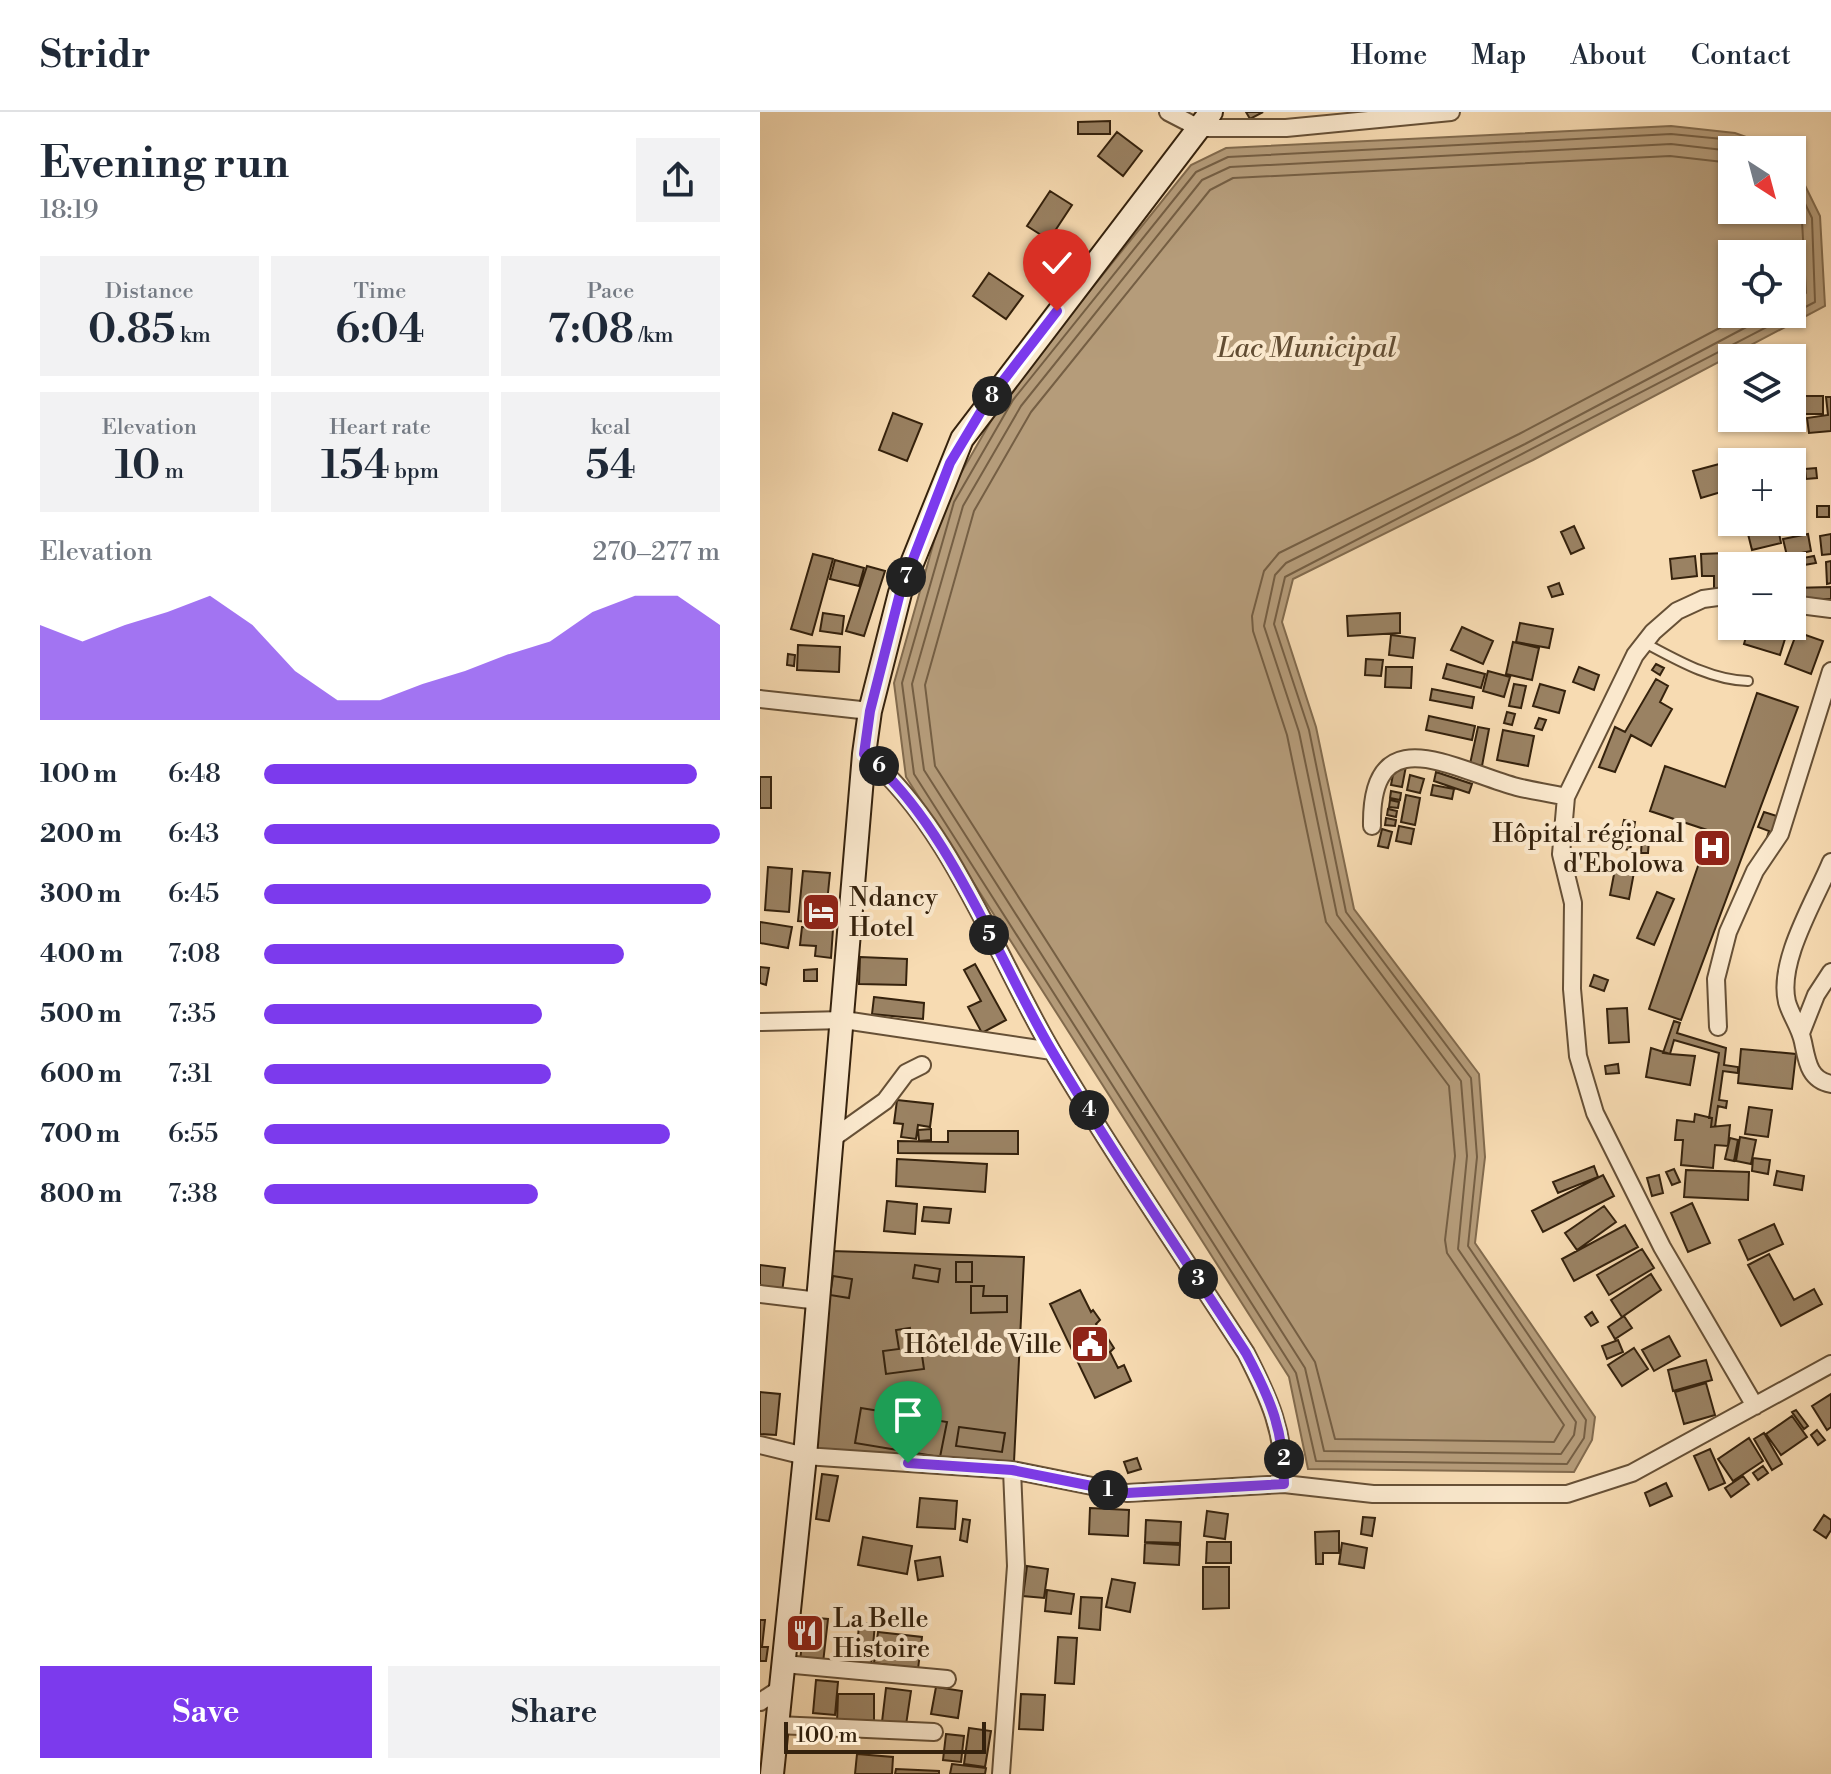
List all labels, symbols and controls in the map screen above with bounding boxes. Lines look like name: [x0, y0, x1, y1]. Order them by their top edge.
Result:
text: Stridr: [40, 32, 151, 79]
text: Home: [1351, 38, 1427, 73]
text: Map: [1471, 38, 1526, 73]
text: About: [1570, 38, 1647, 73]
text: Contact: [1691, 38, 1791, 73]
text: Evening run: [40, 136, 289, 191]
north arrow: [1718, 136, 1806, 224]
map controls: [1718, 136, 1806, 640]
button: share: [636, 138, 720, 222]
text: 18:19: [40, 194, 99, 226]
pin: [1023, 229, 1091, 311]
button: locate: [1718, 240, 1806, 328]
icon: check: [1035, 241, 1079, 285]
text: Distance: [105, 278, 194, 305]
text: Time: [354, 278, 406, 305]
text: Pace: [587, 278, 634, 305]
text: 0.85: [88, 305, 175, 355]
text: 6:04: [335, 305, 425, 355]
text: 7:08: [548, 305, 634, 355]
text: km: [175, 322, 211, 349]
text: /km: [634, 322, 674, 349]
water label: Lac Municipal: [1217, 331, 1396, 366]
button: layers: [1718, 344, 1806, 432]
pin: 8: [972, 376, 1012, 416]
text: 8: [985, 382, 999, 409]
text: Elevation: [102, 414, 197, 441]
text: Heart rate: [329, 414, 431, 441]
text: kcal: [591, 414, 631, 441]
text: 10: [115, 441, 160, 491]
text: 154: [321, 441, 390, 491]
text: 54: [585, 441, 636, 491]
button: +: [1718, 448, 1806, 536]
text: m: [160, 458, 184, 485]
text: bpm: [390, 458, 439, 485]
text: Elevation: [40, 536, 153, 568]
text: 270–277 m: [593, 536, 720, 568]
button: −: [1718, 552, 1806, 640]
pin: 7: [886, 557, 926, 597]
text: 7: [900, 563, 912, 590]
pin: 6: [859, 746, 899, 786]
text: 6: [872, 752, 886, 779]
text: 100 m: [40, 758, 117, 790]
text: 6:48: [168, 758, 221, 790]
text: 200 m: [40, 818, 122, 850]
text: 6:43: [168, 818, 219, 850]
place label: Hôpital régional d'Ebolowa: [1492, 818, 1685, 880]
hospital icon: Hôpital régional d'Ebolowa: [1691, 827, 1733, 869]
text: 300 m: [40, 878, 121, 910]
text: 6:45: [168, 878, 219, 910]
place label: Ndancy Hotel: [849, 882, 938, 944]
hotel icon: Ndancy Hotel: [800, 891, 842, 933]
pin: 5: [969, 915, 1009, 955]
text: 5: [982, 921, 996, 948]
text: 400 m: [40, 938, 123, 970]
text: 7:08: [168, 938, 220, 970]
text: 500 m: [40, 998, 122, 1030]
text: 7:35: [168, 998, 216, 1030]
text: 600 m: [40, 1058, 122, 1090]
text: 7:31: [168, 1058, 212, 1090]
pin: 4: [1069, 1090, 1109, 1130]
text: 4: [1082, 1096, 1096, 1123]
text: 700 m: [40, 1118, 120, 1150]
text: 6:55: [168, 1118, 218, 1150]
text: 800 m: [40, 1178, 122, 1210]
text: 7:38: [168, 1178, 218, 1210]
pin: 3: [1178, 1259, 1218, 1299]
text: 3: [1191, 1265, 1205, 1292]
public building icon: Hôtel de Ville: [1069, 1323, 1111, 1365]
place label: Hôtel de Ville: [904, 1329, 1062, 1361]
pin: [874, 1381, 942, 1463]
icon: arrive: [886, 1393, 930, 1437]
pin: 2: [1264, 1439, 1304, 1479]
text: 2: [1277, 1445, 1291, 1472]
pin: 1: [1088, 1470, 1128, 1510]
text: 1: [1103, 1476, 1113, 1503]
place label: La Belle Histoire: [833, 1603, 930, 1665]
restaurant icon: La Belle Histoire: [784, 1612, 826, 1654]
button: Save: [40, 1666, 372, 1758]
button: Share: [388, 1666, 720, 1758]
scale bar: [784, 1718, 986, 1754]
text: 100 m: [796, 1722, 858, 1749]

